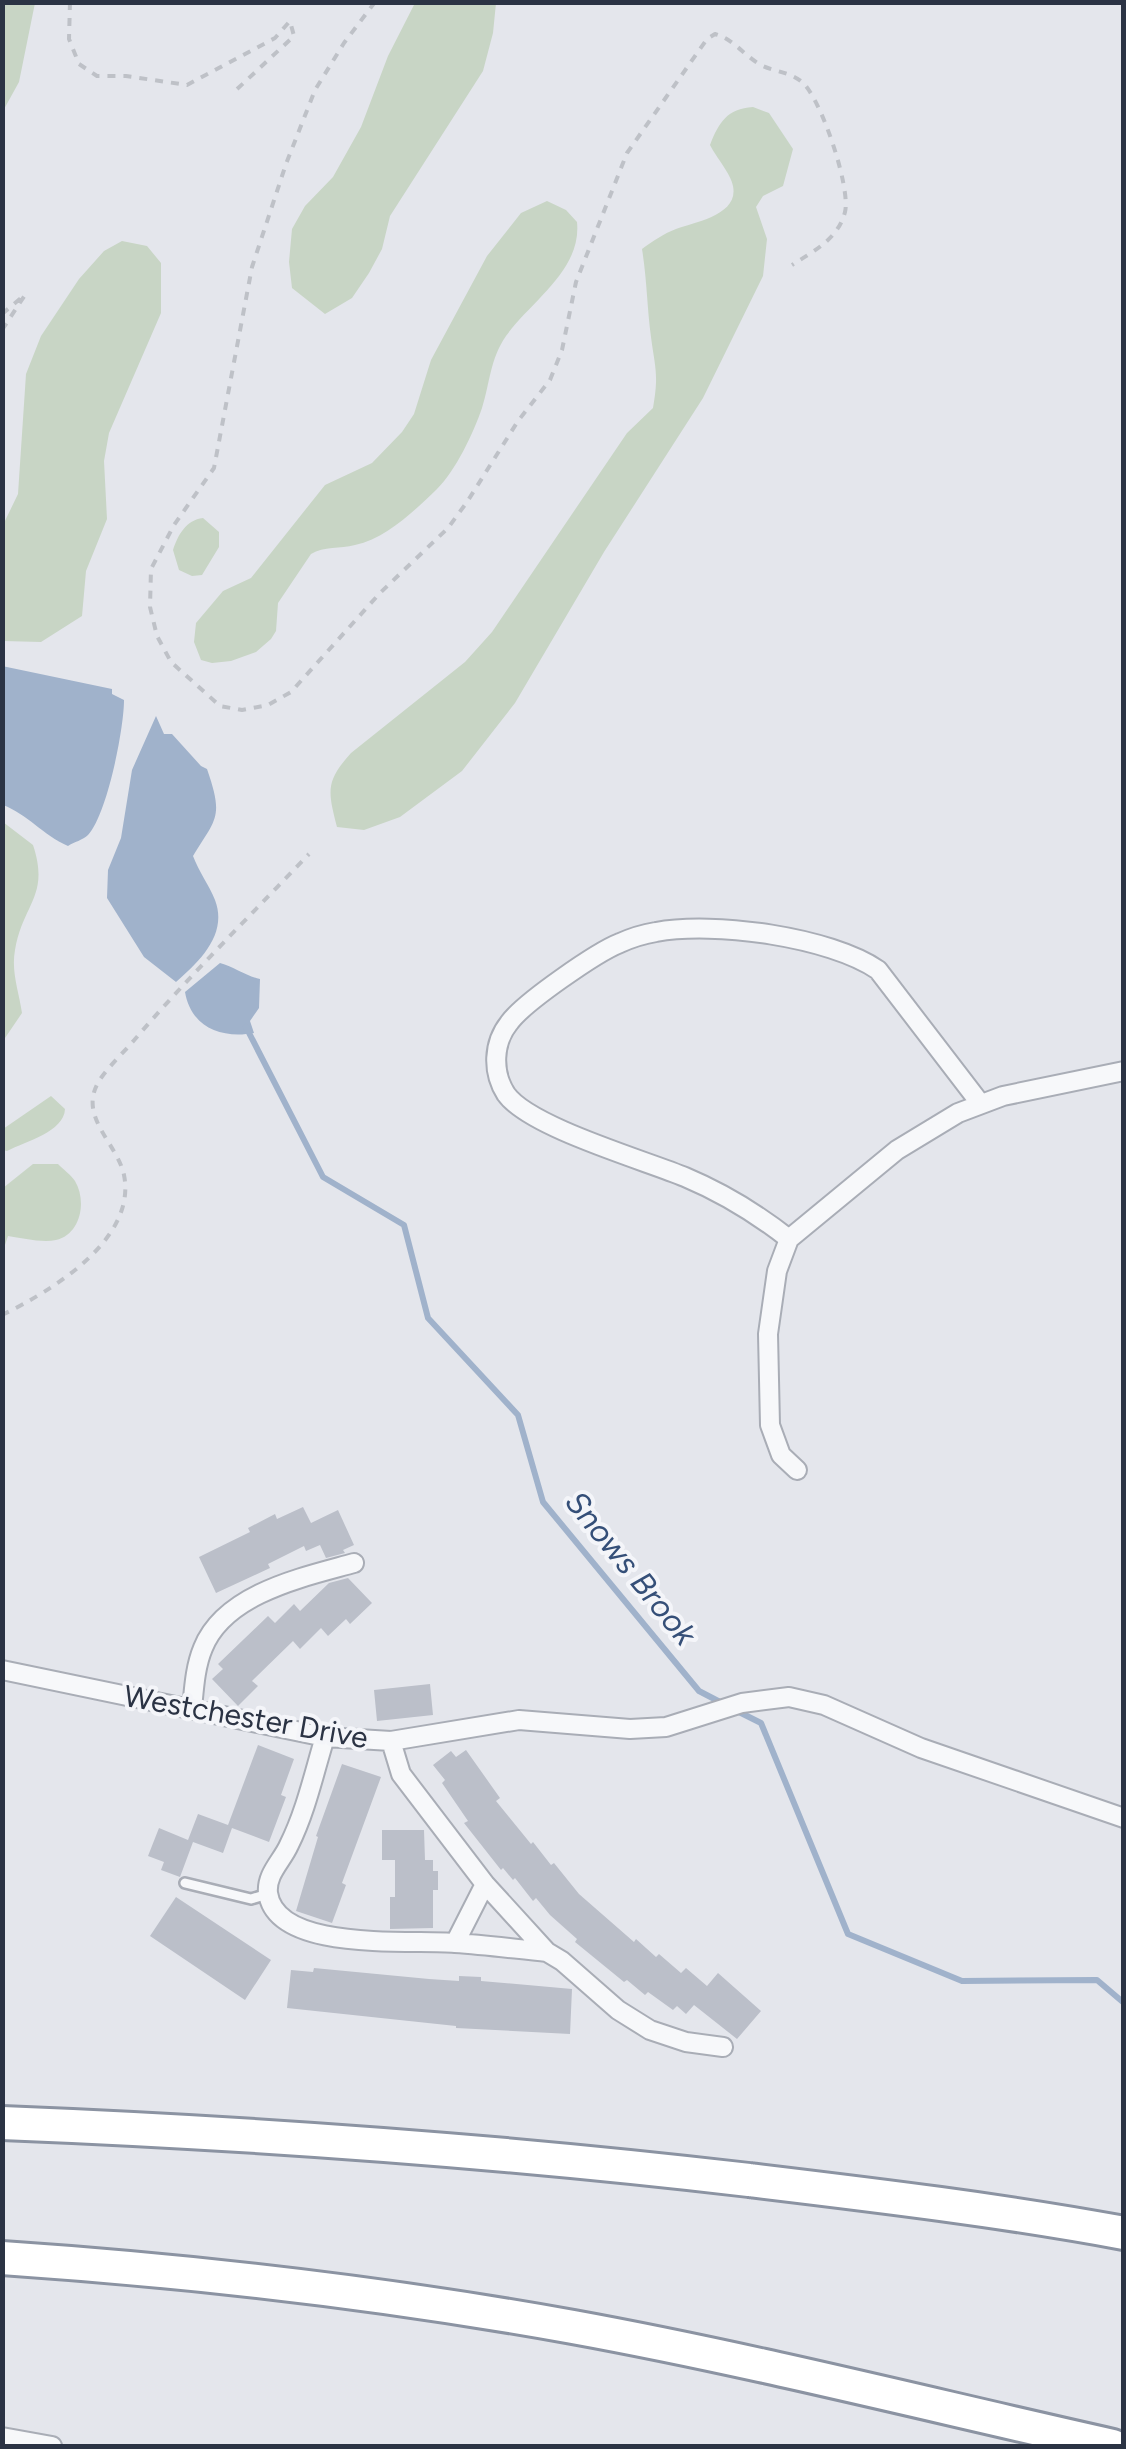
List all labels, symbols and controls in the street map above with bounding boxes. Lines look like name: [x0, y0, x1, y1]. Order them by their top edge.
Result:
water label: Snows Brook: [557, 1483, 706, 1654]
street label: Westchester Drive: [121, 1677, 371, 1756]

